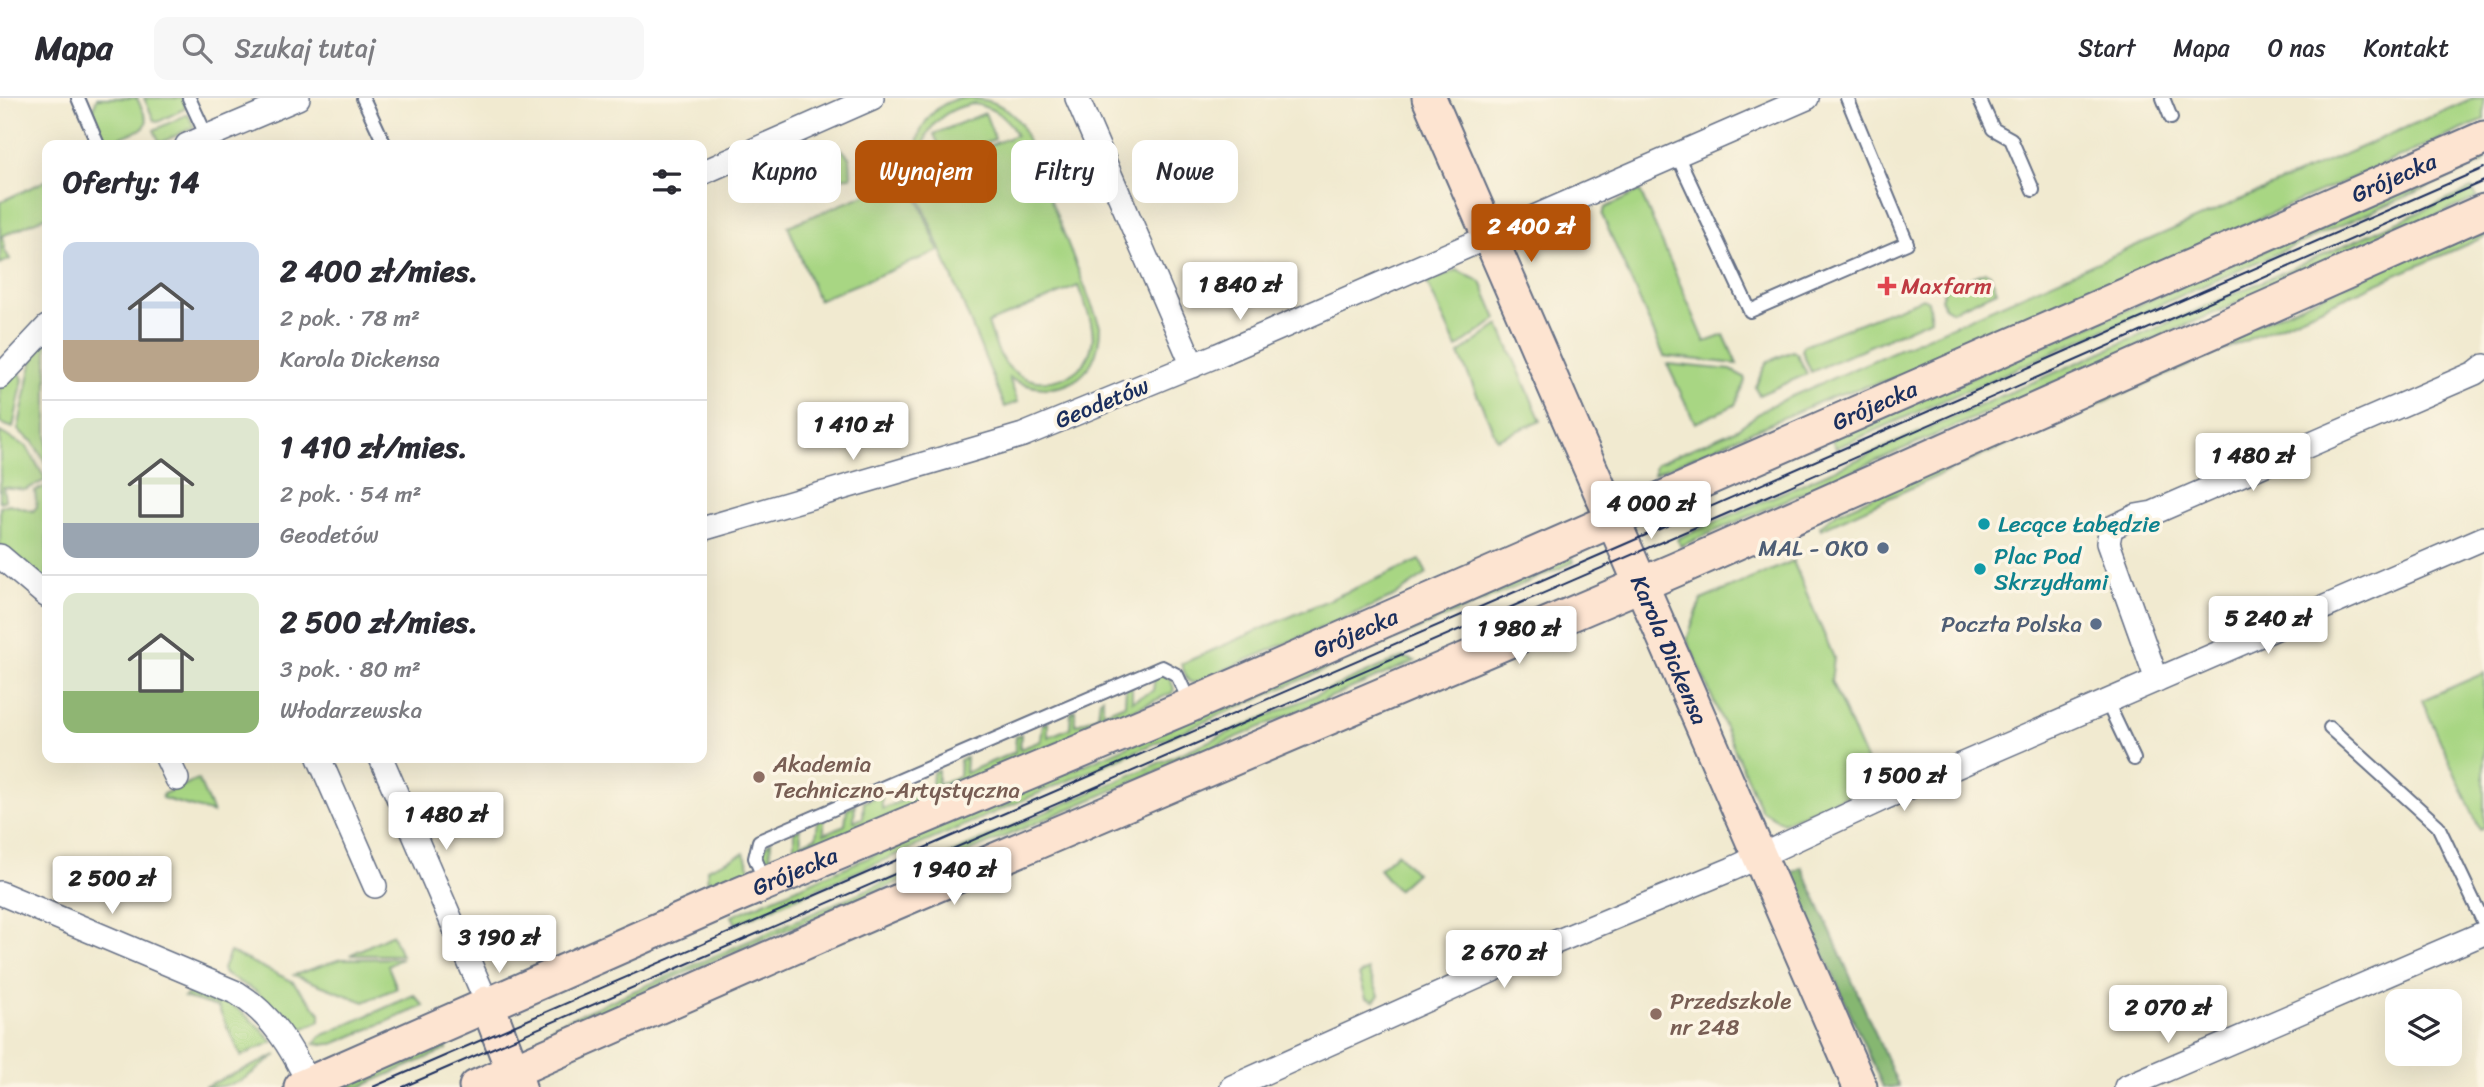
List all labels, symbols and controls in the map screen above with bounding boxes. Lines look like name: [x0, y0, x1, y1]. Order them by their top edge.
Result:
search box: [154, 17, 644, 80]
text: Mapa: [35, 19, 112, 77]
text: Szukaj tutaj: [234, 25, 376, 71]
text: Start: [2078, 27, 2135, 69]
text: Mapa: [2173, 27, 2230, 69]
text: O nas: [2268, 27, 2326, 69]
text: Kontakt: [2364, 27, 2449, 69]
icon: search: [178, 29, 216, 67]
chip: Kupno: [728, 140, 841, 203]
chip: Wynajem: [855, 140, 997, 203]
chip: Filtry: [1011, 140, 1118, 203]
chip: Nowe: [1132, 140, 1238, 203]
street label: Grójecka: [2344, 140, 2444, 214]
text: Oferty: 14: [63, 155, 200, 209]
icon: filters: [648, 163, 686, 201]
pin: 2 400 zł: [1459, 204, 1603, 264]
text: 2 400 zł: [1487, 206, 1575, 247]
text: 2 400 zł/mies.: [280, 244, 478, 298]
pin: 1 840 zł: [1168, 262, 1312, 322]
text: 1 840 zł: [1198, 264, 1282, 305]
place label: Maxfarm: [1901, 266, 1992, 307]
icon: home: [119, 270, 203, 354]
marker: Maxfarm: [1879, 278, 1895, 294]
text: 2 pok. · 78 m²: [280, 298, 420, 339]
text: Karola Dickensa: [280, 339, 440, 380]
street label: Geodetów: [1049, 365, 1156, 440]
street label: Grójecka: [1825, 368, 1924, 442]
pin: 1 410 zł: [781, 402, 925, 462]
text: 1 410 zł: [813, 404, 893, 445]
text: 1 410 zł/mies.: [280, 420, 468, 474]
pin: 1 480 zł: [2181, 434, 2325, 493]
text: 1 480 zł: [2211, 435, 2295, 476]
icon: home: [119, 446, 203, 530]
text: 2 pok. · 54 m²: [280, 474, 421, 515]
pin: 4 000 zł: [1579, 482, 1723, 541]
text: 4 000 zł: [1607, 483, 1695, 524]
place label: Lecące Łabędzie: [1998, 504, 2160, 545]
text: Geodetów: [280, 515, 379, 556]
marker: Lecące Łabędzie: [1976, 516, 1992, 532]
place label: MAL - OKO: [1758, 528, 1869, 569]
place label: Plac Pod Skrzydłami: [1994, 536, 2109, 603]
marker: MAL - OKO: [1875, 540, 1891, 556]
marker: Plac Pod Skrzydłami: [1972, 561, 1988, 577]
street label: Karola Dickensa: [1619, 568, 1720, 732]
text: 2 500 zł/mies.: [280, 595, 478, 649]
street label: Grójecka: [1306, 596, 1405, 670]
pin: 5 240 zł: [2196, 596, 2340, 656]
text: 5 240 zł: [2225, 598, 2311, 639]
place label: Poczta Polska: [1941, 604, 2082, 645]
pin: 1 980 zł: [1447, 606, 1591, 666]
text: 1 980 zł: [1478, 608, 1560, 649]
marker: Poczta Polska: [2088, 616, 2104, 632]
icon: home: [119, 621, 203, 705]
text: 3 pok. · 80 m²: [280, 649, 421, 690]
text: Włodarzewska: [280, 690, 422, 731]
place label: Akademia Techniczno-Artystyczna: [772, 744, 1020, 811]
pin: 1 500 zł: [1832, 754, 1976, 813]
text: 1 500 zł: [1862, 755, 1946, 796]
marker: Akademia Techniczno-Artystyczna: [751, 769, 767, 785]
pin: 1 480 zł: [374, 792, 518, 852]
text: 1 480 zł: [404, 794, 488, 835]
street label: Grójecka: [745, 835, 845, 907]
pin: 1 940 zł: [882, 848, 1026, 907]
text: 1 940 zł: [912, 849, 996, 890]
pin: 2 500 zł: [40, 856, 184, 916]
text: 2 500 zł: [69, 858, 155, 899]
pin: 3 190 zł: [427, 916, 571, 975]
text: 3 190 zł: [458, 917, 540, 958]
pin: 2 670 zł: [1432, 930, 1576, 990]
text: 2 670 zł: [1462, 932, 1546, 973]
place label: Przedszkole nr 248: [1670, 981, 1791, 1048]
pin: 2 070 zł: [2096, 986, 2240, 1045]
text: 2 070 zł: [2125, 987, 2211, 1028]
map controls: [2385, 989, 2462, 1066]
button: layers: [2385, 989, 2462, 1066]
marker: Przedszkole nr 248: [1648, 1006, 1664, 1022]

